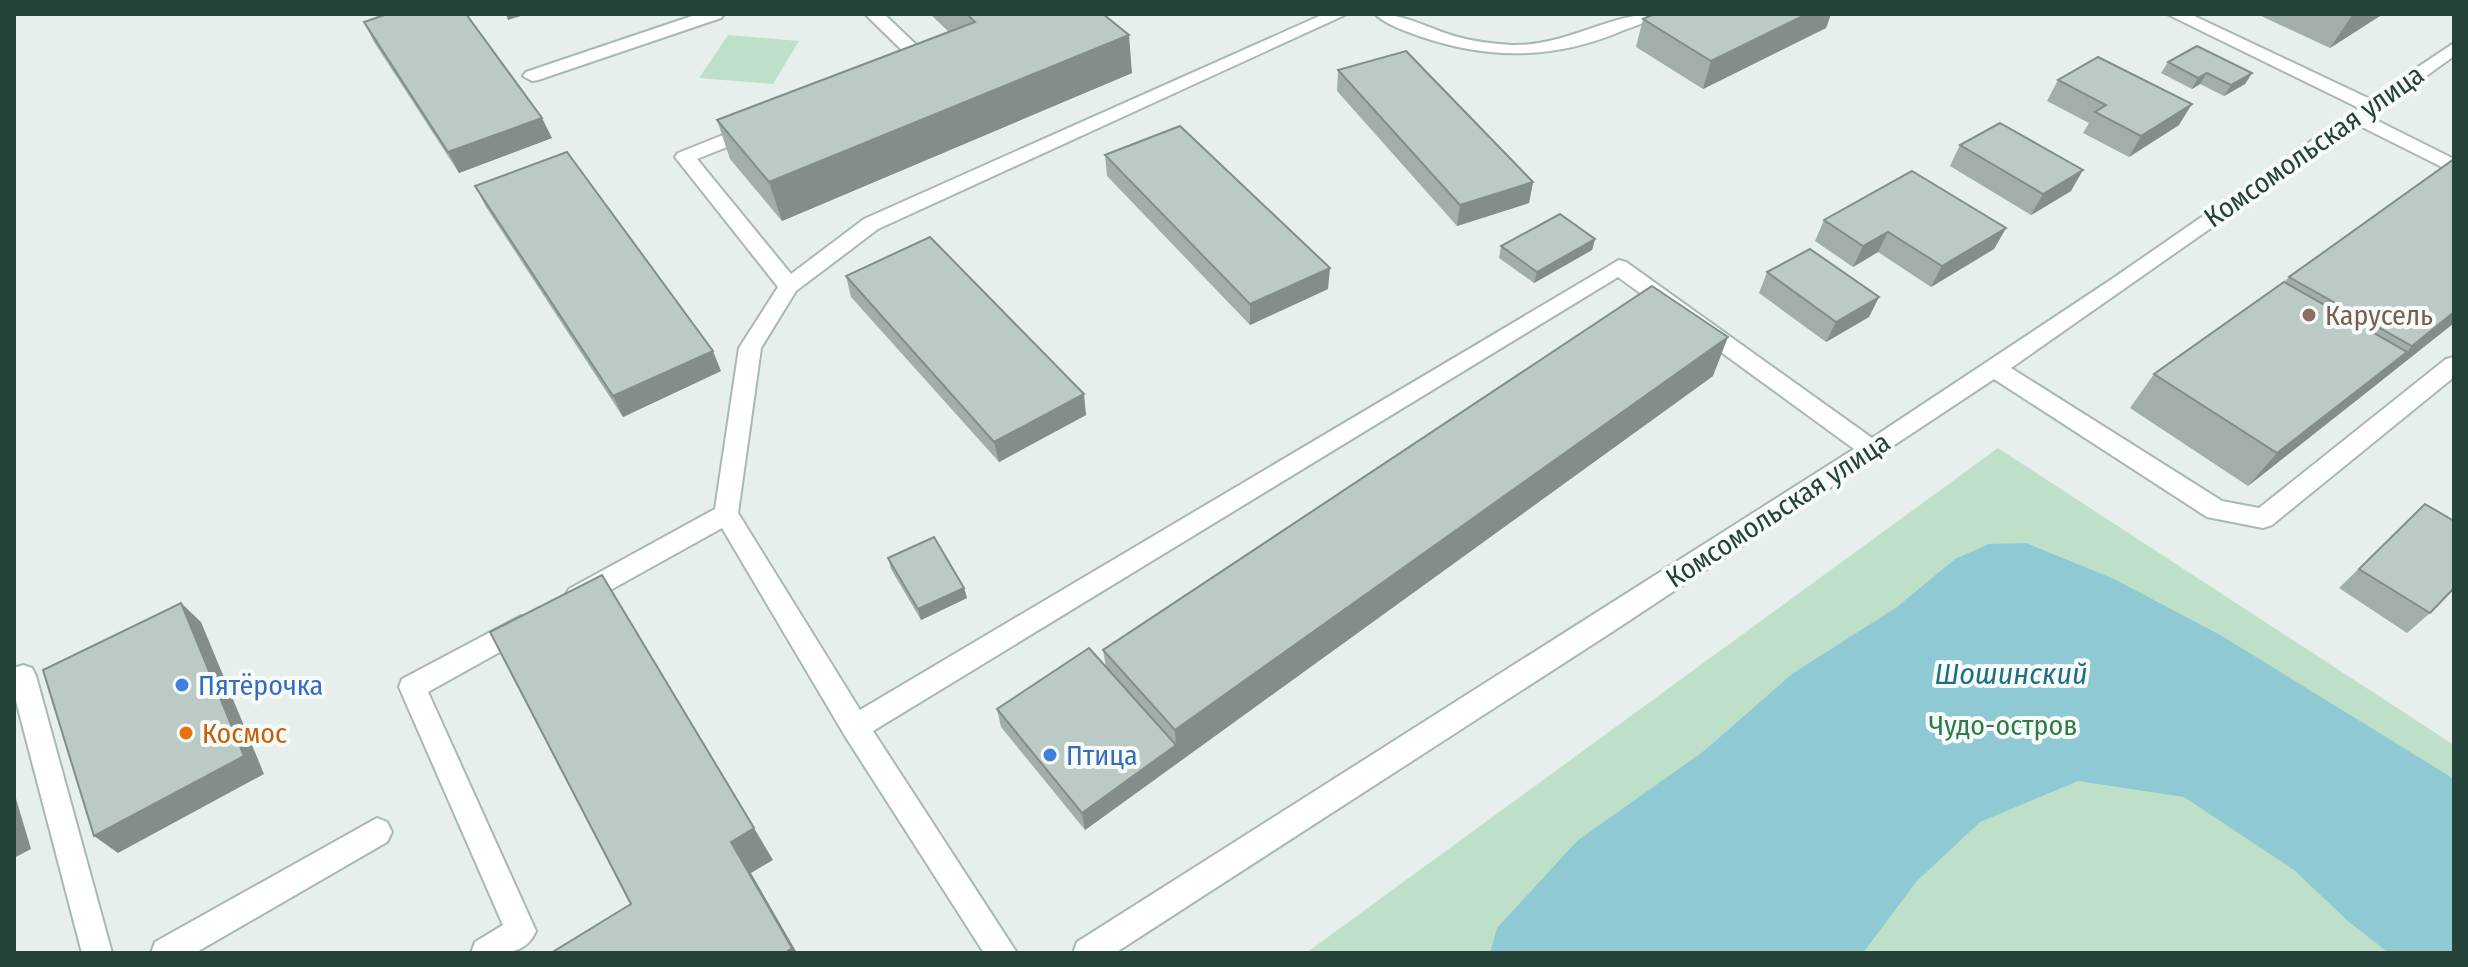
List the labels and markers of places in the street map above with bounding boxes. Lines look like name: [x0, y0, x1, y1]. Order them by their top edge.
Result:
place label: Карусель: [2325, 299, 2433, 332]
marker: Карусель: [2300, 306, 2318, 324]
place label: Пятёрочка: [198, 669, 323, 702]
marker: Пятёрочка: [173, 676, 191, 694]
place label: Космос: [202, 717, 287, 750]
marker: Космос: [177, 724, 195, 742]
place label: Птица: [1066, 739, 1138, 772]
marker: Птица: [1041, 746, 1059, 764]

